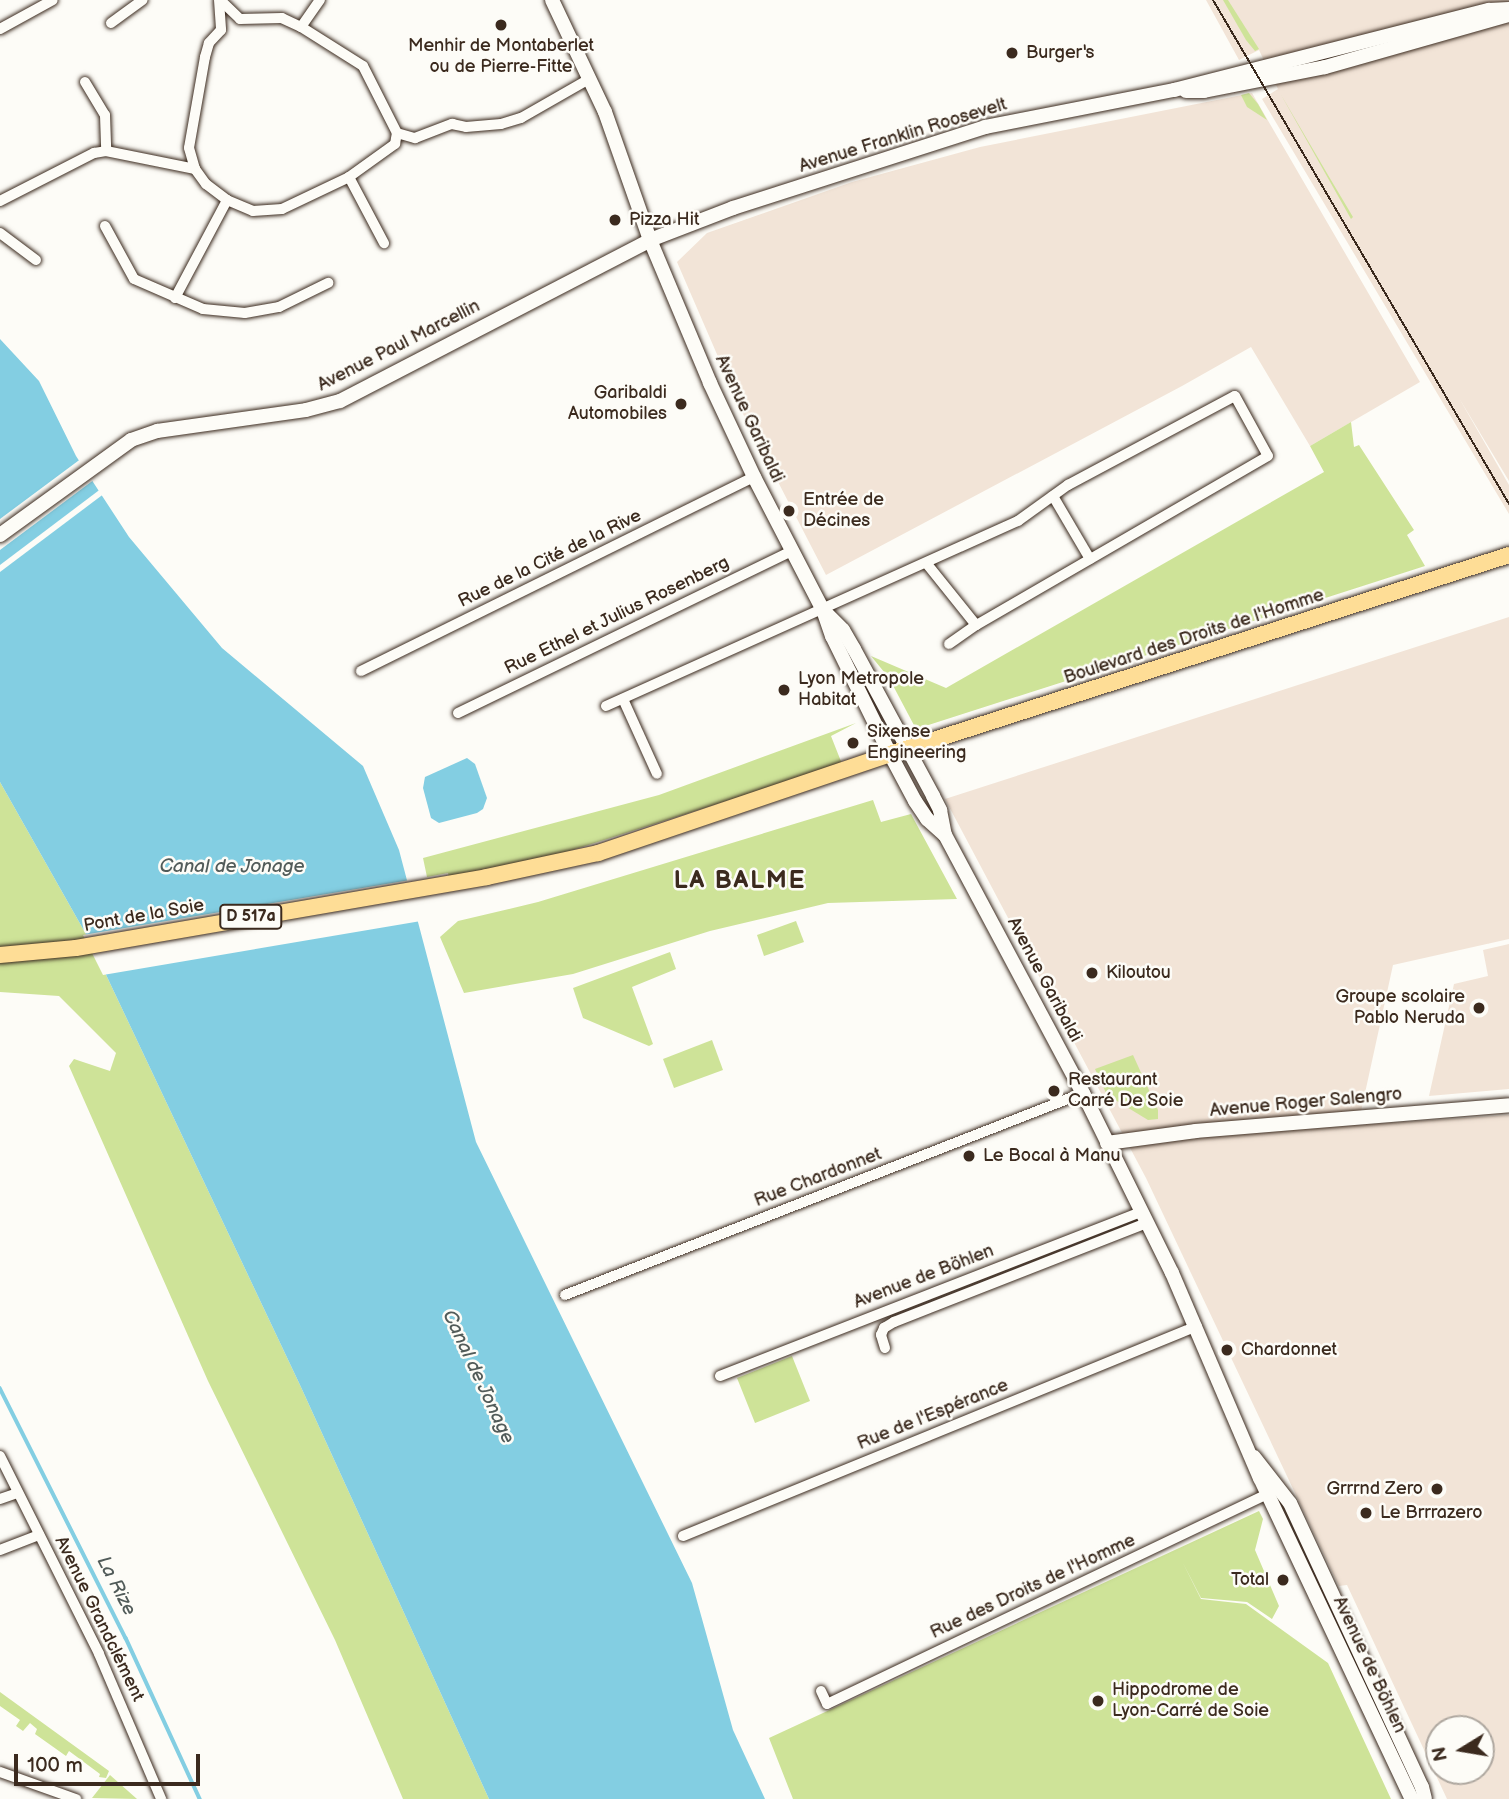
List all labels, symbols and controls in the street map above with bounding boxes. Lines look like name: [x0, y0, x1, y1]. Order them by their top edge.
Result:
marker: Menhir de Montaberlet ou de Pierre-Fitte: [493, 17, 509, 33]
place label: Menhir de Montaberlet ou de Pierre-Fitte: [408, 36, 594, 78]
place label: Burger's: [1026, 42, 1094, 64]
marker: Burger's: [1004, 45, 1020, 61]
street label: Avenue Franklin Roosevelt: [797, 94, 1009, 178]
place label: Pizza Hit: [629, 209, 699, 231]
marker: Pizza Hit: [607, 212, 623, 228]
street label: Avenue Paul Marcellin: [314, 296, 484, 396]
street label: Avenue Garibaldi: [710, 352, 788, 486]
place label: Garibaldi Automobiles: [568, 383, 667, 426]
marker: Garibaldi Automobiles: [673, 396, 689, 412]
place label: Entrée de Décines: [803, 490, 884, 532]
marker: Entrée de Décines: [781, 503, 797, 519]
street label: Rue de la Cité de la Rive: [455, 505, 645, 613]
street label: Rue Ethel et Julius Rosenberg: [501, 552, 733, 680]
street label: Boulevard des Droits de l'Homme: [1061, 585, 1327, 689]
place label: Lyon Metropole Habitat: [798, 669, 924, 712]
marker: Lyon Metropole Habitat: [776, 682, 792, 698]
place label: Sixense Engineering: [867, 722, 966, 764]
marker: Sixense Engineering: [845, 735, 861, 751]
water label: Canal de Jonage: [159, 856, 305, 878]
district label: LA BALME: [675, 867, 805, 895]
street label: Pont de la Soie: [82, 895, 206, 937]
road number: D 517a: [218, 904, 284, 930]
street label: Avenue Garibaldi: [1002, 914, 1086, 1046]
place label: Kiloutou: [1106, 962, 1171, 984]
marker: Kiloutou: [1084, 965, 1100, 981]
place label: Groupe scolaire Pablo Neruda: [1336, 987, 1465, 1030]
marker: Groupe scolaire Pablo Neruda: [1471, 1000, 1487, 1016]
place label: Restaurant Carré De Soie: [1068, 1070, 1184, 1112]
marker: Restaurant Carré De Soie: [1046, 1083, 1062, 1099]
street label: Avenue Roger Salengro: [1209, 1084, 1403, 1122]
street label: Rue Chardonnet: [751, 1144, 885, 1212]
place label: Le Bocal à Manu: [983, 1145, 1120, 1167]
marker: Le Bocal à Manu: [961, 1148, 977, 1164]
street label: Avenue de Böhlen: [851, 1240, 997, 1314]
water label: Canal de Jonage: [437, 1306, 519, 1448]
place label: Chardonnet: [1241, 1339, 1337, 1361]
marker: Chardonnet: [1219, 1342, 1235, 1358]
street label: Rue de l'Espérance: [854, 1375, 1012, 1455]
place label: Grrrnd Zero: [1327, 1478, 1423, 1500]
marker: Grrrnd Zero: [1429, 1481, 1445, 1497]
place label: Le Brrrazero: [1380, 1502, 1482, 1524]
marker: Le Brrrazero: [1358, 1505, 1374, 1521]
street label: Rue des Droits de l'Homme: [927, 1530, 1139, 1644]
street label: Avenue Grandclément: [50, 1533, 148, 1705]
water label: La Rize: [91, 1553, 141, 1619]
place label: Total: [1231, 1569, 1269, 1591]
marker: Total: [1275, 1572, 1291, 1588]
street label: Avenue de Böhlen: [1328, 1593, 1410, 1737]
place label: Hippodrome de Lyon-Carré de Soie: [1112, 1680, 1269, 1722]
marker: Hippodrome de Lyon-Carré de Soie: [1090, 1693, 1106, 1709]
north arrow: [1425, 1715, 1495, 1785]
scale bar: [18, 1740, 203, 1784]
text: N: [1428, 1745, 1454, 1763]
text: 100 m: [27, 1753, 83, 1778]

